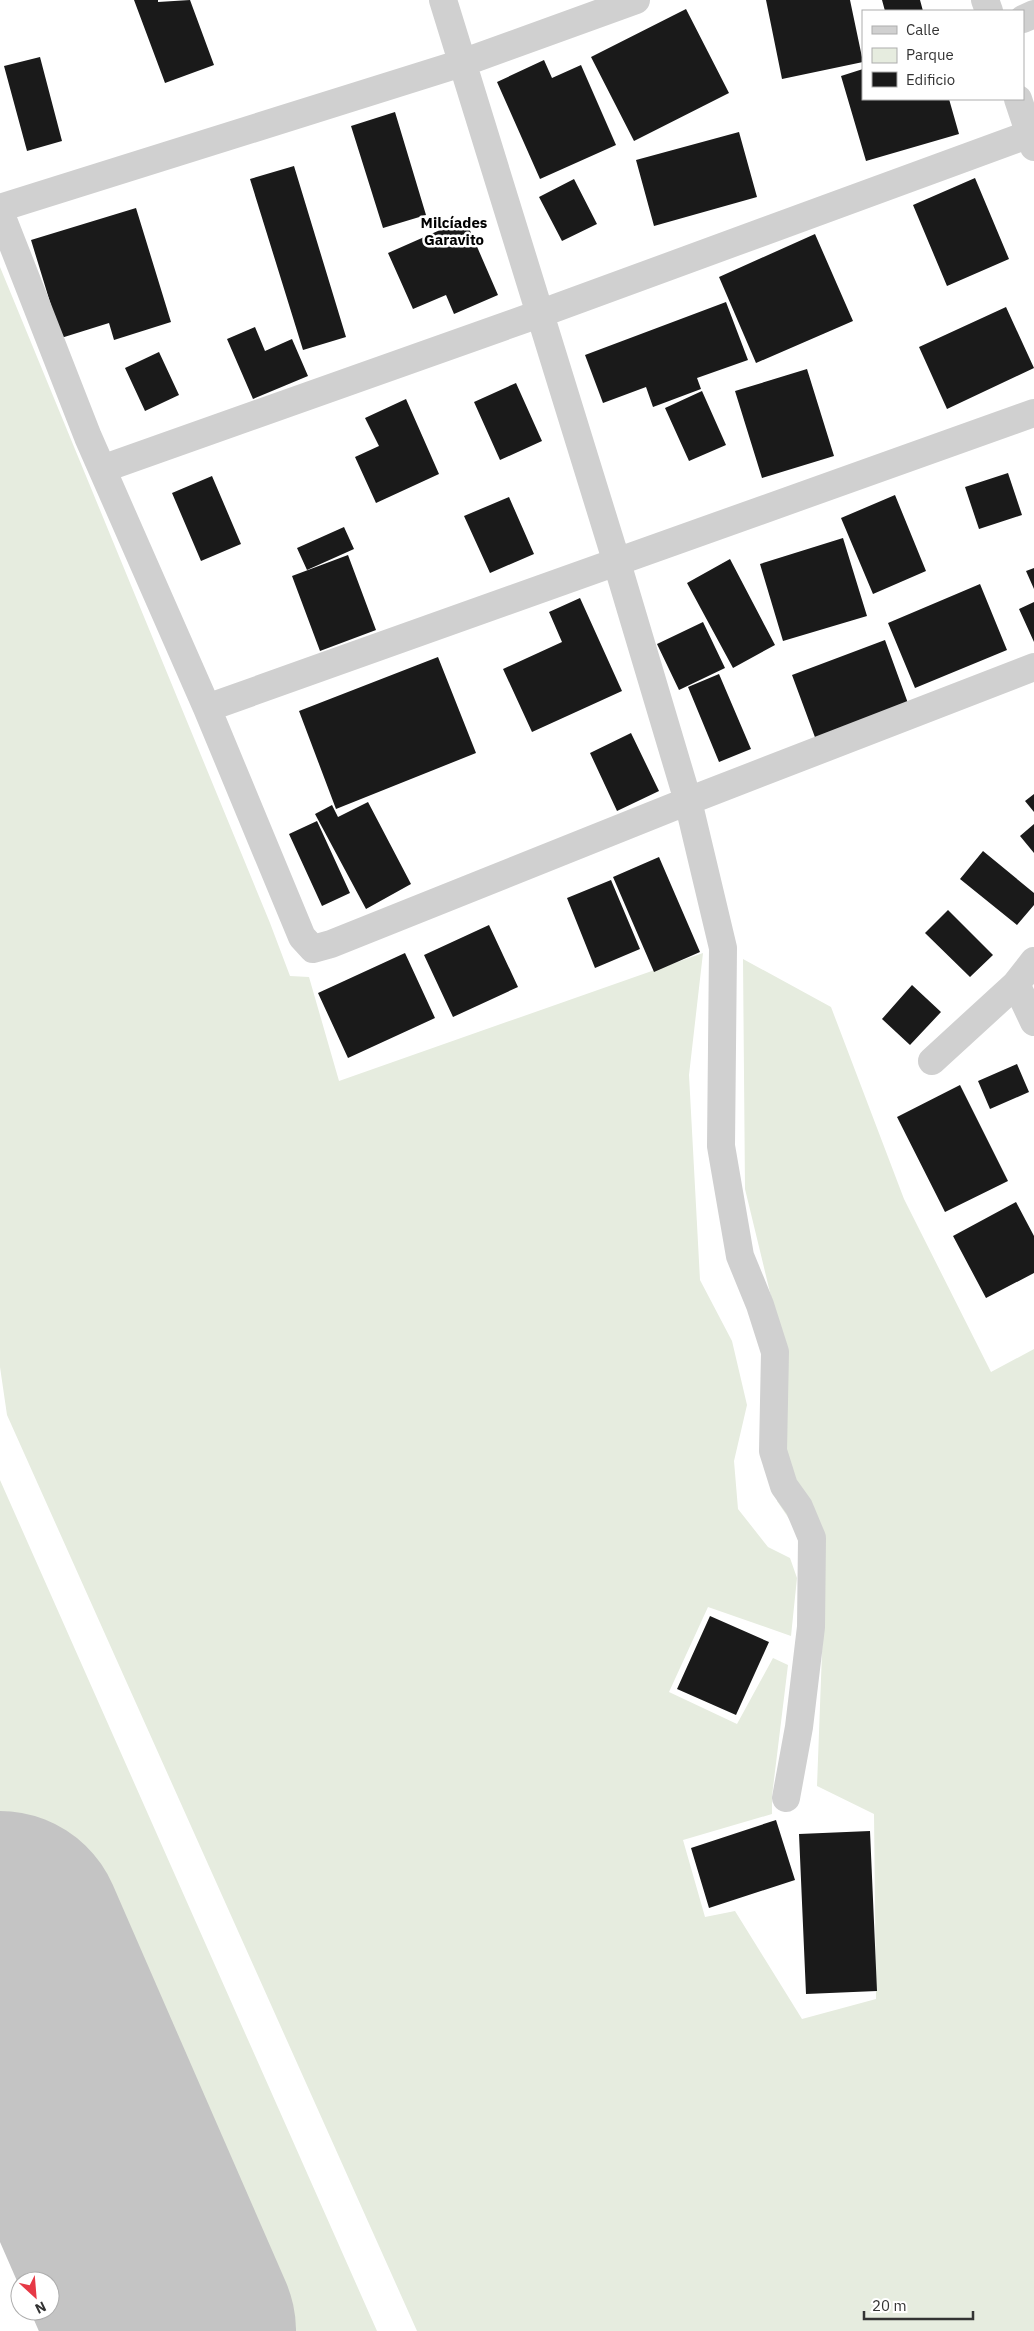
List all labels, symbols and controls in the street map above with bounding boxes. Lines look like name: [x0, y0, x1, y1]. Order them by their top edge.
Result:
legend: [862, 10, 1024, 100]
text: Calle: [906, 20, 940, 39]
text: Parque: [906, 45, 954, 64]
text: Edificio: [906, 70, 955, 89]
district label: Milcíades Garavito: [421, 213, 488, 249]
north arrow: [10, 2271, 60, 2321]
scale bar: [864, 2288, 973, 2320]
text: 20 m: [872, 2296, 907, 2315]
text: N: [32, 2297, 49, 2318]

